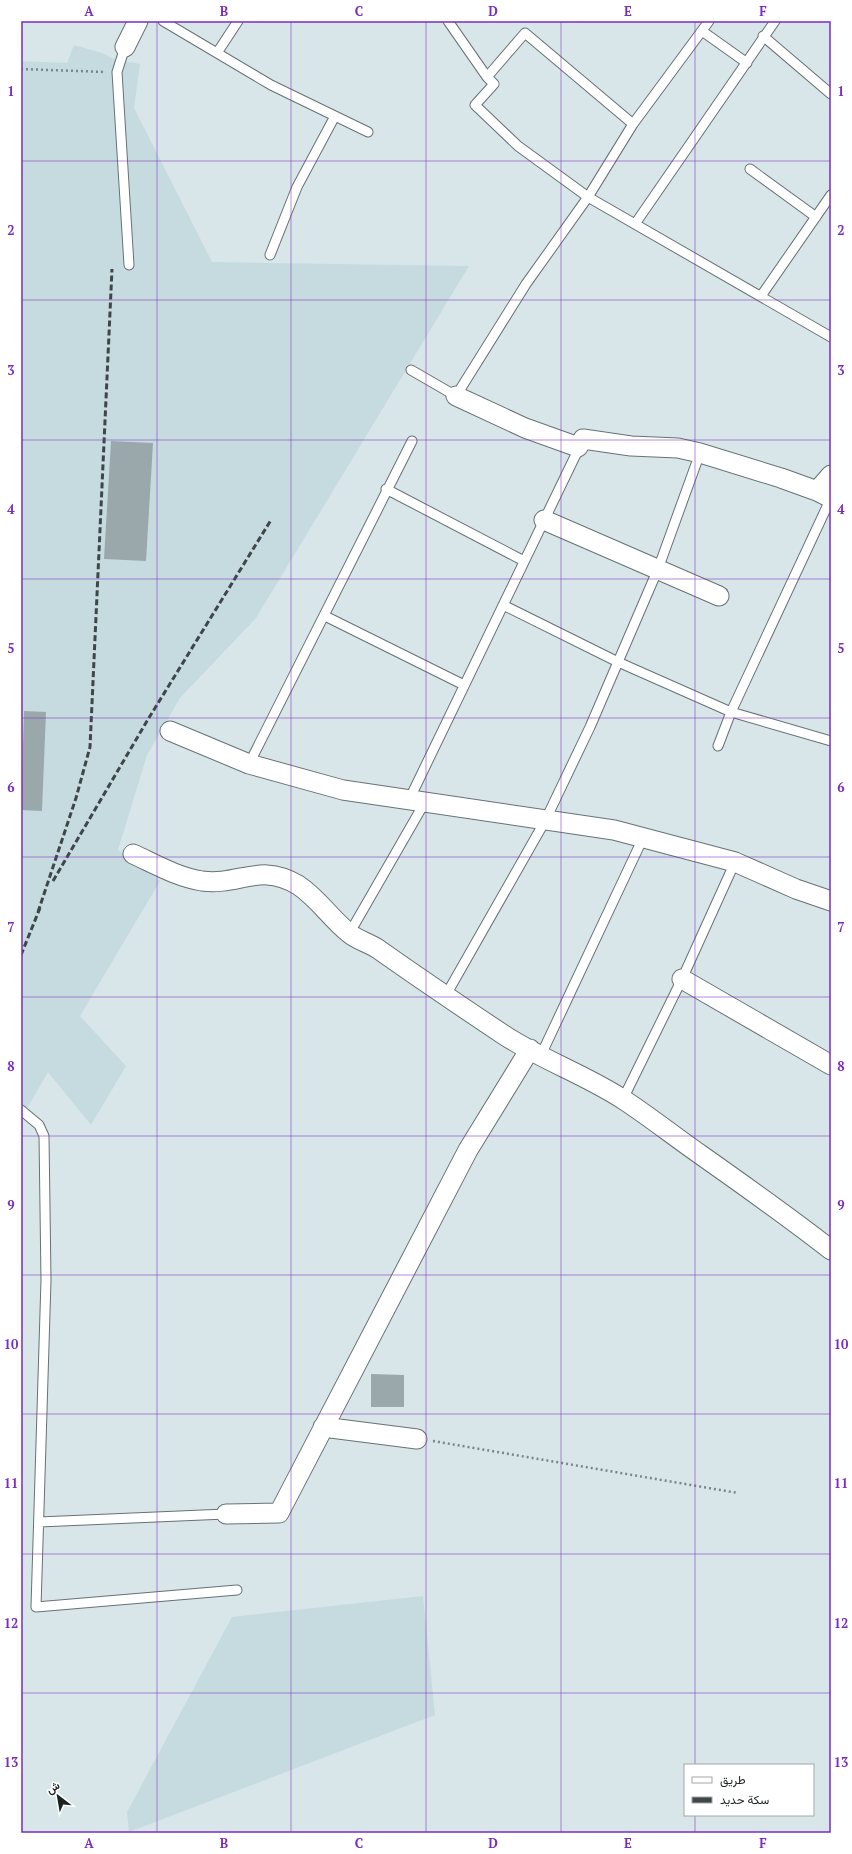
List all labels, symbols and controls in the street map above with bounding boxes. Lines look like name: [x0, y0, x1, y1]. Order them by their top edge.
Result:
text: A: [84, 2, 94, 20]
text: B: [220, 2, 228, 20]
text: C: [355, 2, 363, 20]
text: D: [488, 2, 498, 20]
text: E: [624, 2, 632, 20]
text: F: [759, 2, 767, 20]
text: 1: [7, 82, 15, 100]
text: 1: [837, 82, 845, 100]
text: 2: [7, 221, 15, 239]
text: 2: [837, 221, 845, 239]
text: 3: [7, 361, 15, 379]
text: 3: [837, 361, 845, 379]
text: 4: [7, 500, 15, 518]
text: 4: [837, 500, 845, 518]
text: 5: [7, 639, 15, 657]
text: 5: [837, 639, 845, 657]
text: 6: [7, 778, 15, 796]
text: 6: [837, 778, 845, 796]
text: 7: [7, 918, 15, 936]
text: 7: [837, 918, 845, 936]
text: 8: [7, 1057, 15, 1075]
text: 8: [837, 1057, 845, 1075]
text: 9: [7, 1196, 15, 1214]
text: 9: [837, 1196, 845, 1214]
text: 10: [4, 1335, 19, 1353]
text: 10: [834, 1335, 849, 1353]
text: 11: [4, 1474, 18, 1492]
text: 11: [834, 1474, 848, 1492]
text: 12: [4, 1614, 18, 1632]
text: 12: [834, 1614, 848, 1632]
text: 13: [4, 1753, 18, 1771]
text: 13: [834, 1753, 848, 1771]
legend: [684, 1764, 814, 1816]
text: طريق: [720, 1772, 746, 1788]
north arrow: [38, 1776, 78, 1816]
text: ش: [44, 1778, 62, 1797]
text: سكة حديد: [720, 1792, 769, 1807]
text: A: [84, 1834, 94, 1852]
text: B: [220, 1834, 228, 1852]
text: C: [355, 1834, 363, 1852]
text: D: [488, 1834, 498, 1852]
text: E: [624, 1834, 632, 1852]
text: F: [759, 1834, 767, 1852]

